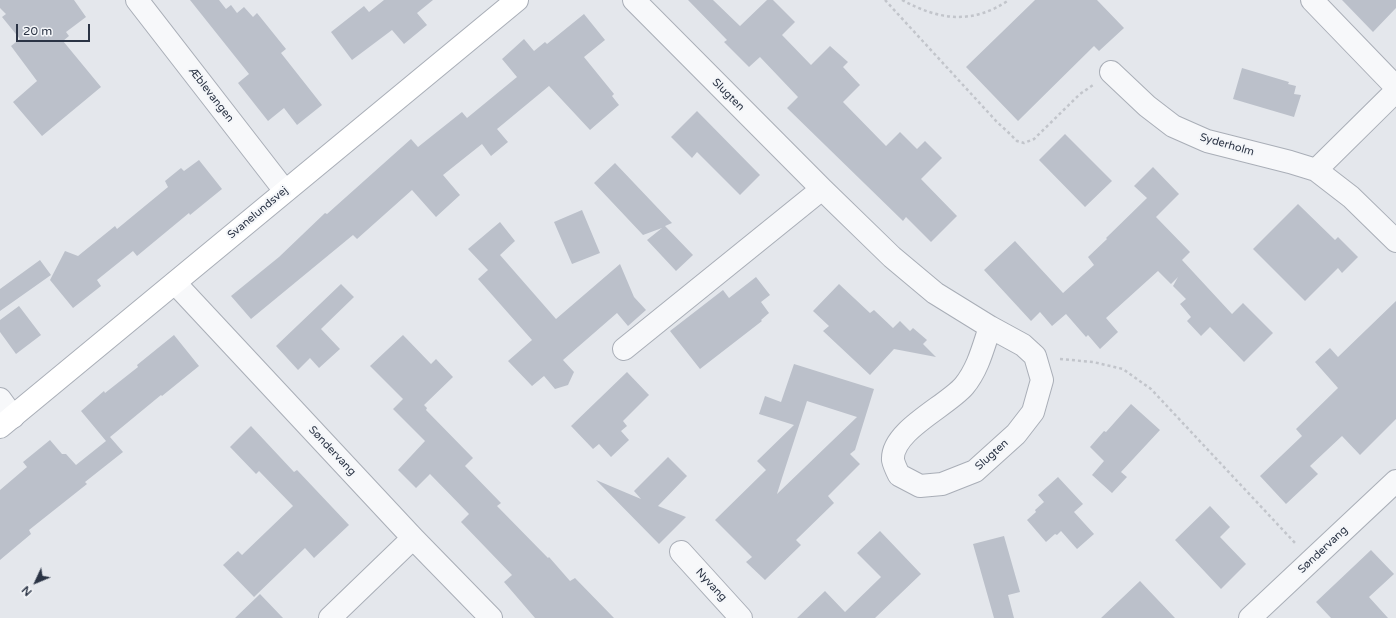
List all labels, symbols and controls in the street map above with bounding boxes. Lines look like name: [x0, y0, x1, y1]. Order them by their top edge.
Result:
scale bar: [18, 16, 92, 42]
text: 20 m: [23, 24, 52, 38]
street label: Æblevangen: [186, 65, 236, 125]
street label: Slugten: [709, 76, 747, 114]
street label: Syderholm: [1198, 131, 1256, 159]
street label: Svanelundsvej: [225, 184, 291, 242]
street label: Søndervang: [306, 423, 358, 479]
street label: Slugten: [973, 437, 1011, 473]
street label: Søndervang: [1295, 524, 1351, 576]
north arrow: [16, 562, 56, 602]
street label: Nyvang: [692, 566, 730, 604]
text: N: [19, 583, 35, 598]

